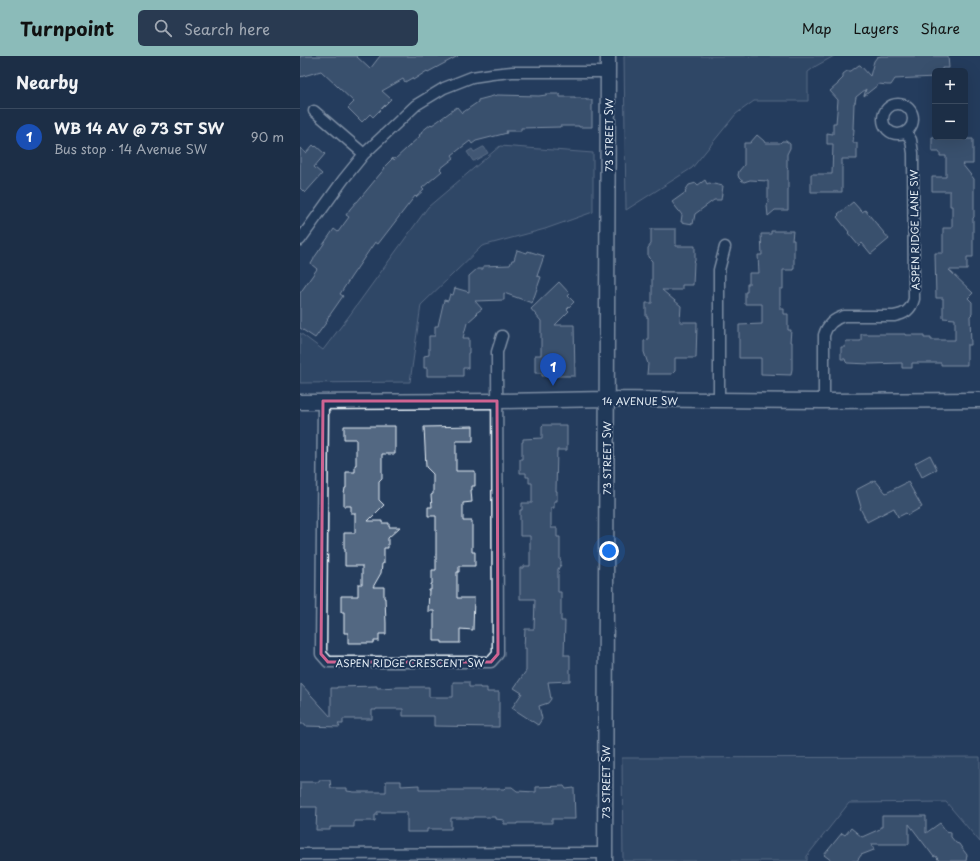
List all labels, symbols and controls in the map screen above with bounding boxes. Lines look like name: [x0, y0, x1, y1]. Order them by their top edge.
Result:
search box: [138, 10, 418, 46]
text: Turnpoint: [20, 14, 114, 42]
icon: search: [152, 17, 174, 39]
text: Search here: [184, 17, 270, 40]
text: Map: [802, 18, 832, 39]
text: Layers: [854, 18, 899, 39]
text: Share: [921, 18, 960, 39]
map controls: [932, 68, 968, 140]
button: +: [932, 68, 968, 104]
text: Nearby: [16, 69, 78, 95]
street label: 73 STREET SW: [601, 98, 616, 172]
button: −: [932, 104, 968, 140]
text: WB 14 AV @ 73 ST SW: [54, 116, 224, 139]
text: 1: [26, 127, 32, 146]
text: 90 m: [251, 127, 284, 146]
text: Bus stop · 14 Avenue SW: [54, 139, 207, 158]
street label: ASPEN RIDGE LANE SW: [905, 169, 923, 290]
pin: 1: [540, 353, 566, 386]
street label: 14 AVENUE SW: [602, 393, 678, 408]
street label: 73 STREET SW: [599, 421, 614, 495]
your location: [599, 541, 619, 561]
street label: ASPEN RIDGE CRESCENT SW: [336, 655, 485, 670]
street label: 73 STREET SW: [598, 745, 613, 819]

